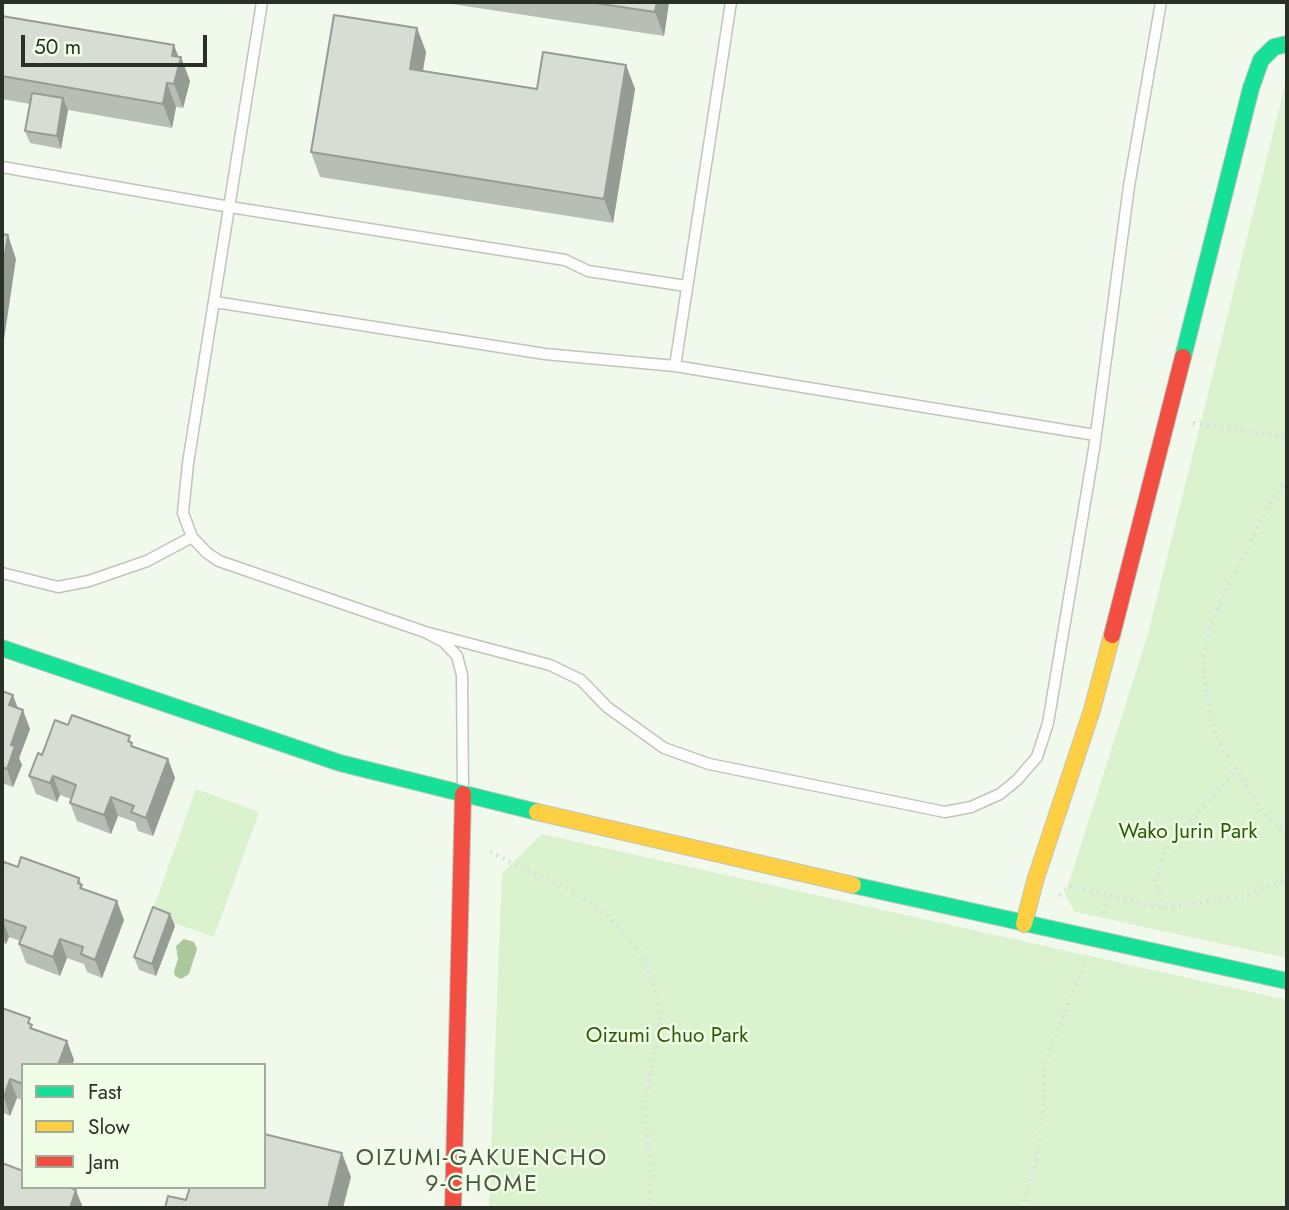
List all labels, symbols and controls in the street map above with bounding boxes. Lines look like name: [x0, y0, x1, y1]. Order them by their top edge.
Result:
scale bar: [24, 21, 210, 65]
text: 50 m: [34, 32, 81, 62]
park label: Wako Jurin Park: [1119, 820, 1257, 846]
park label: Oizumi Chuo Park: [586, 1024, 748, 1050]
legend: [21, 1063, 266, 1189]
text: Fast: [88, 1077, 121, 1107]
text: Slow: [88, 1112, 130, 1142]
district label: OIZUMI-GAKUENCHO 9-CHOME: [358, 1145, 606, 1199]
text: Jam: [88, 1147, 120, 1177]

